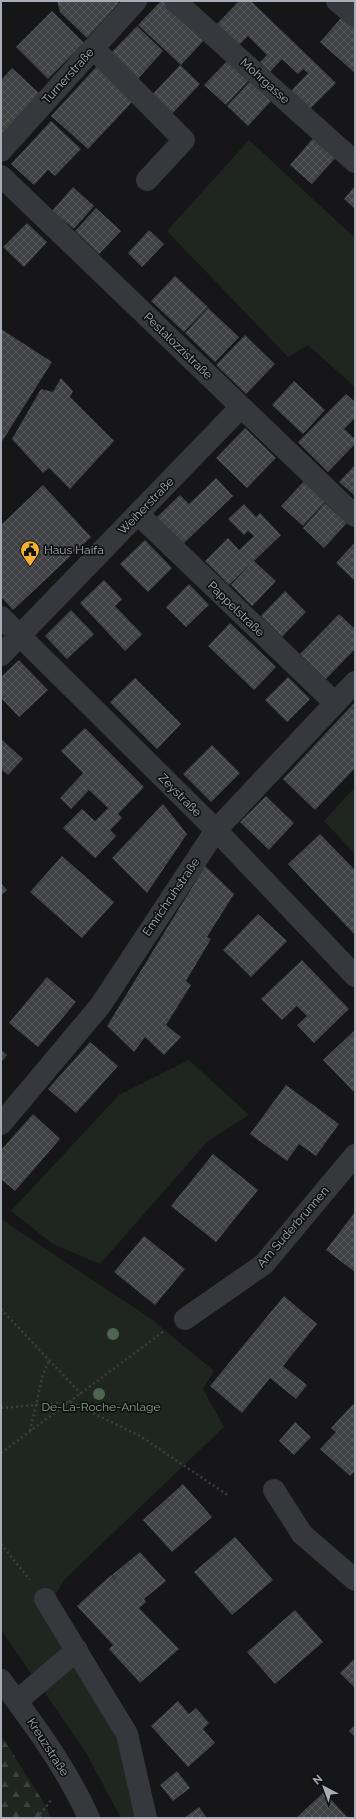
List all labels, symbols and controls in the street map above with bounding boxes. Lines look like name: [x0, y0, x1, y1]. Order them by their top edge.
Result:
street label: Turnerstraße: [39, 45, 97, 107]
street label: Mohrgasse: [238, 55, 292, 107]
street label: Pestalozzistraße: [141, 310, 215, 382]
street label: Weiherstraße: [115, 475, 177, 537]
public building icon: Haus Haifa: [19, 539, 41, 567]
place label: Haus Haifa: [44, 543, 104, 557]
street label: Pappelstraße: [205, 579, 267, 639]
street label: Zeystraße: [156, 771, 204, 819]
street label: Emrichruhstraße: [140, 855, 202, 939]
street label: Am Suderbrunnen: [254, 1184, 332, 1270]
park label: De-La-Roche-Anlage: [41, 1400, 161, 1414]
street label: Kreuzstraße: [24, 1716, 72, 1778]
north arrow: [304, 1767, 344, 1807]
text: N: [310, 1772, 325, 1787]

